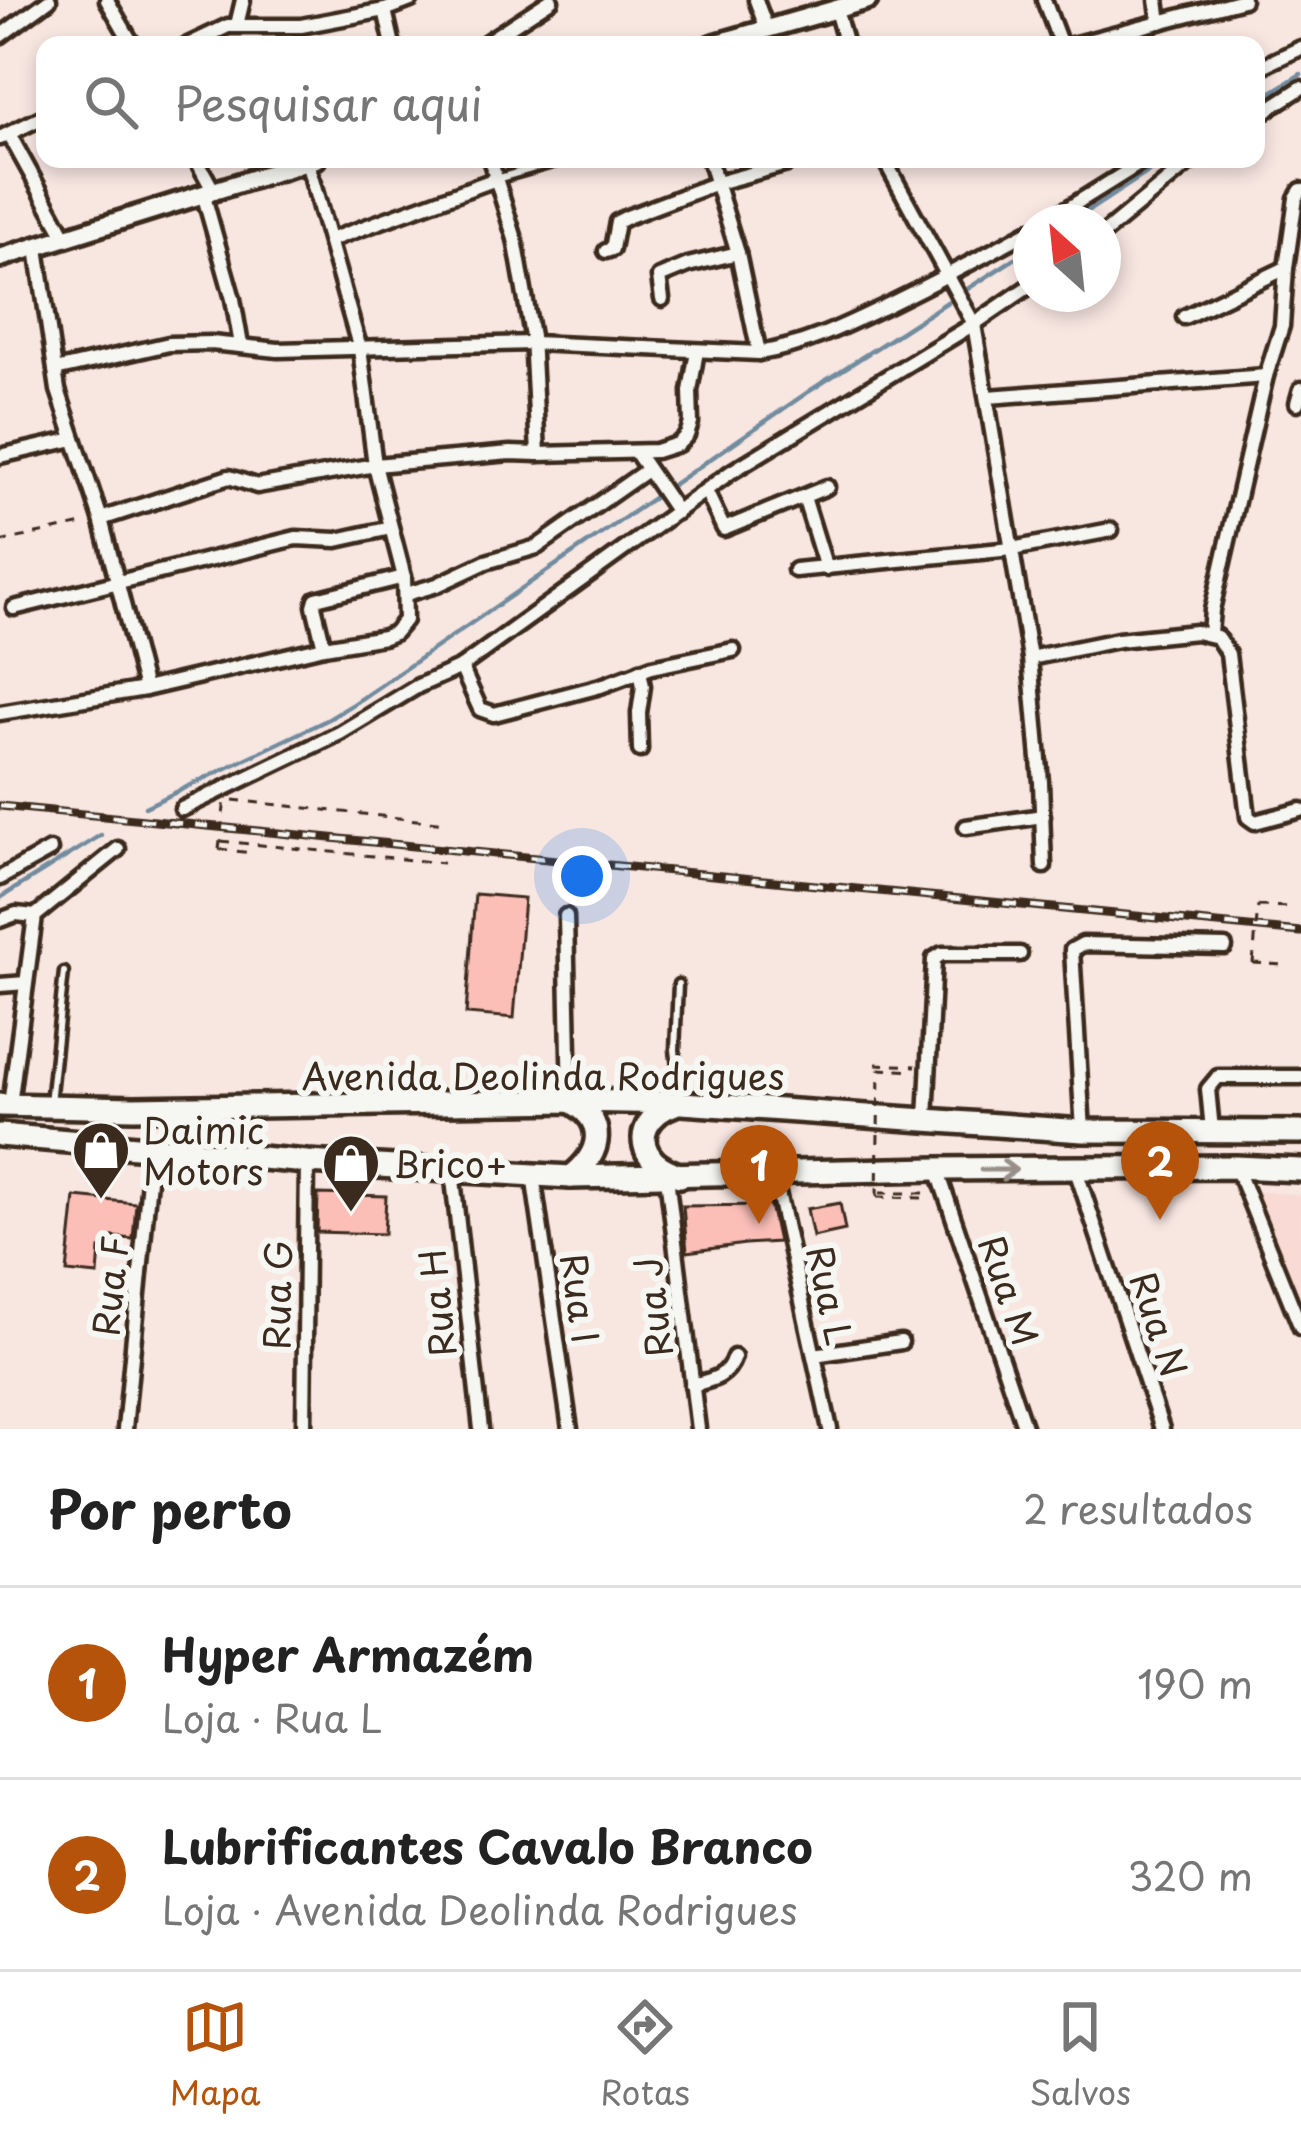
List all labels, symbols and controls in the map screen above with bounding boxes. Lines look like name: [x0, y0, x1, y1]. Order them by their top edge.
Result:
search box: [36, 36, 1265, 168]
text: Pesquisar aqui: [174, 68, 483, 136]
icon: search: [78, 69, 144, 135]
north arrow: [1013, 204, 1121, 312]
your location: [552, 846, 612, 906]
street label: Avenida Deolinda Rodrigues: [302, 1048, 784, 1102]
place label: Daimic Motors: [143, 1102, 264, 1197]
shop icon: Daimic Motors: [70, 1119, 132, 1201]
pin: 2: [1121, 1121, 1199, 1220]
pin: 1: [720, 1125, 798, 1224]
shop icon: Brico+: [320, 1132, 382, 1214]
place label: Brico+: [393, 1136, 508, 1190]
one-way arrow: [979, 1159, 1018, 1181]
street label: Rua M: [966, 1228, 1054, 1352]
street label: Rua F: [77, 1233, 141, 1339]
street label: Rua G: [248, 1240, 304, 1350]
street label: Rua L: [794, 1240, 868, 1350]
street label: Rua H: [404, 1247, 468, 1359]
street label: Rua I: [548, 1250, 614, 1346]
street label: Rua J: [619, 1254, 685, 1360]
street label: Rua N: [1118, 1265, 1202, 1383]
text: Por perto: [48, 1469, 292, 1546]
text: 2 resultados: [1023, 1478, 1253, 1537]
text: Hyper Armazém: [162, 1619, 534, 1687]
text: 1: [78, 1653, 96, 1712]
text: 190 m: [1137, 1653, 1253, 1712]
text: Loja · Rua L: [162, 1687, 382, 1746]
text: Lubrificantes Cavalo Branco: [162, 1811, 813, 1879]
text: 2: [73, 1845, 101, 1904]
text: 320 m: [1128, 1845, 1253, 1904]
text: Loja · Avenida Deolinda Rodrigues: [162, 1879, 798, 1938]
tab: Mapa: [170, 1994, 261, 2116]
tab: Rotas: [600, 1994, 690, 2116]
tab: Salvos: [1029, 1994, 1131, 2116]

